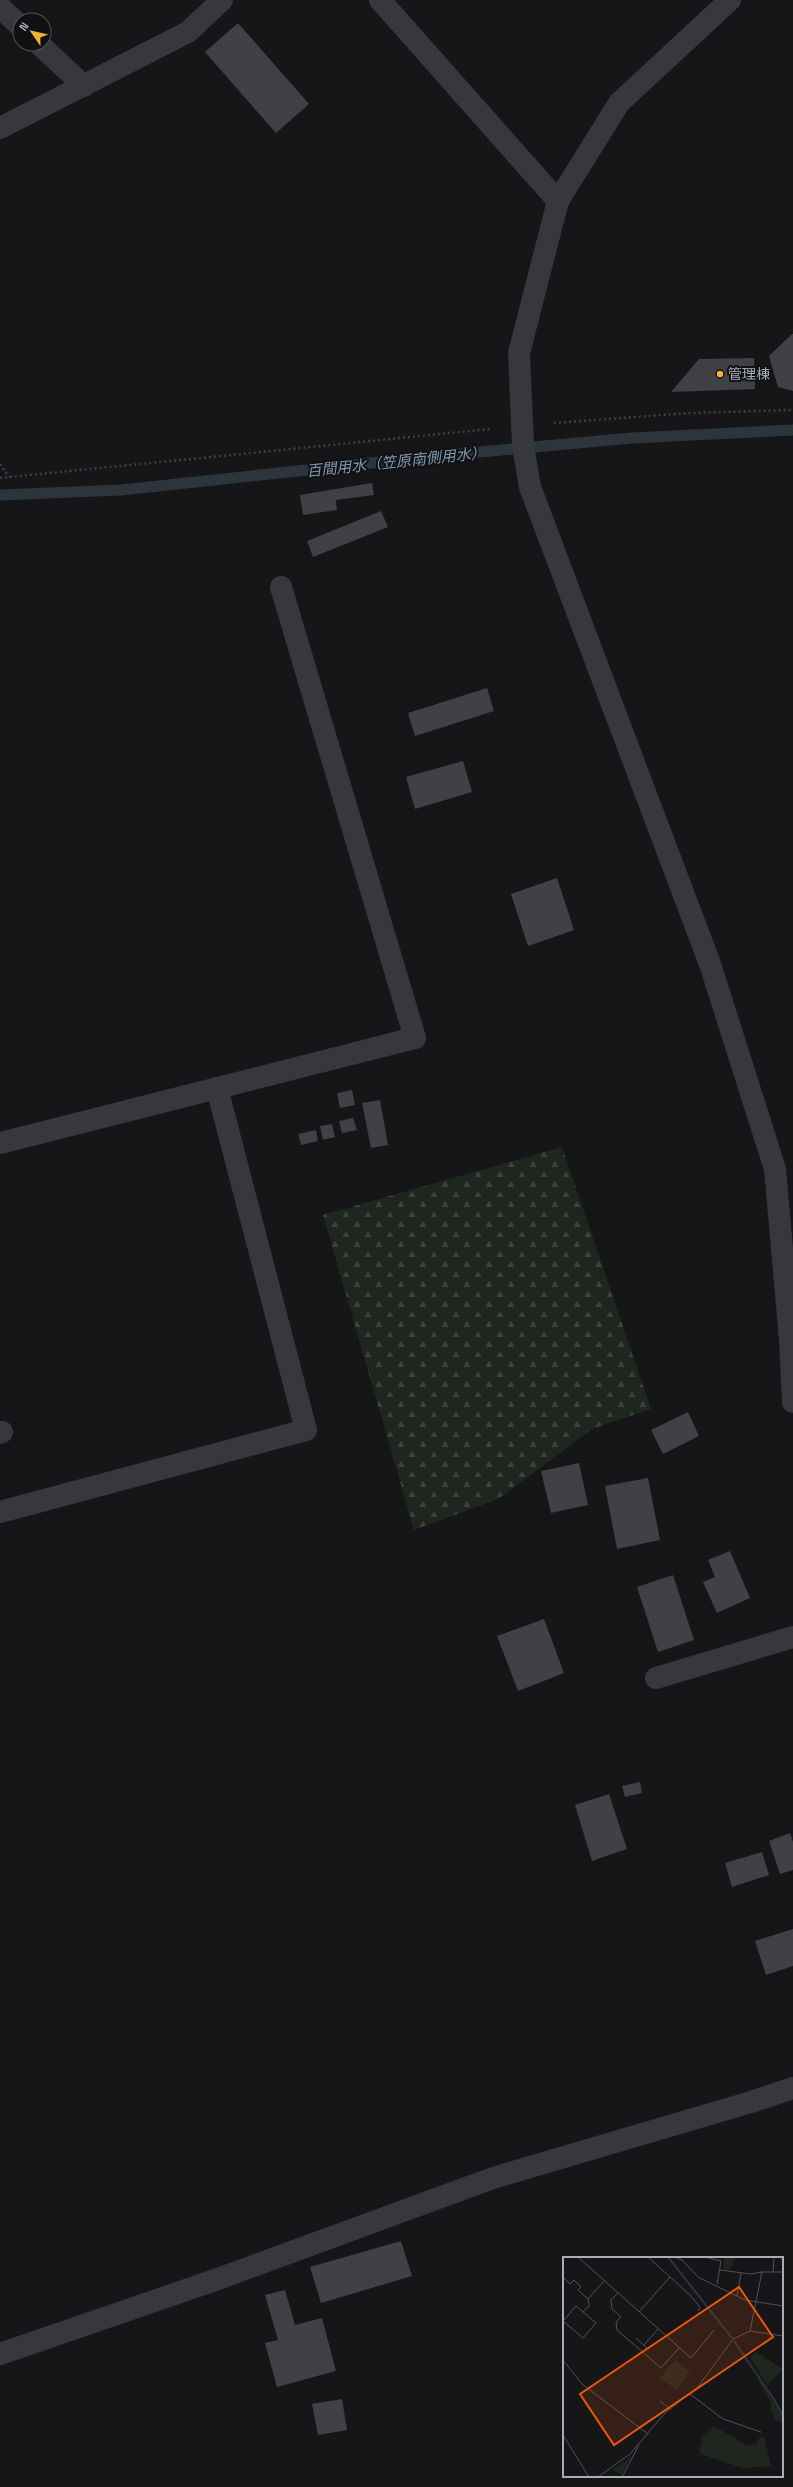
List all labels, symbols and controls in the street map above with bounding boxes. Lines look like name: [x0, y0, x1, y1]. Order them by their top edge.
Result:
north arrow: [12, 12, 52, 52]
text: N: [16, 19, 32, 33]
place label: 管理棟: [728, 365, 770, 383]
marker: 管理棟: [715, 369, 725, 379]
water label: 百間用水（笠原南側用水）: [305, 443, 486, 480]
inset map: [563, 2257, 783, 2477]

